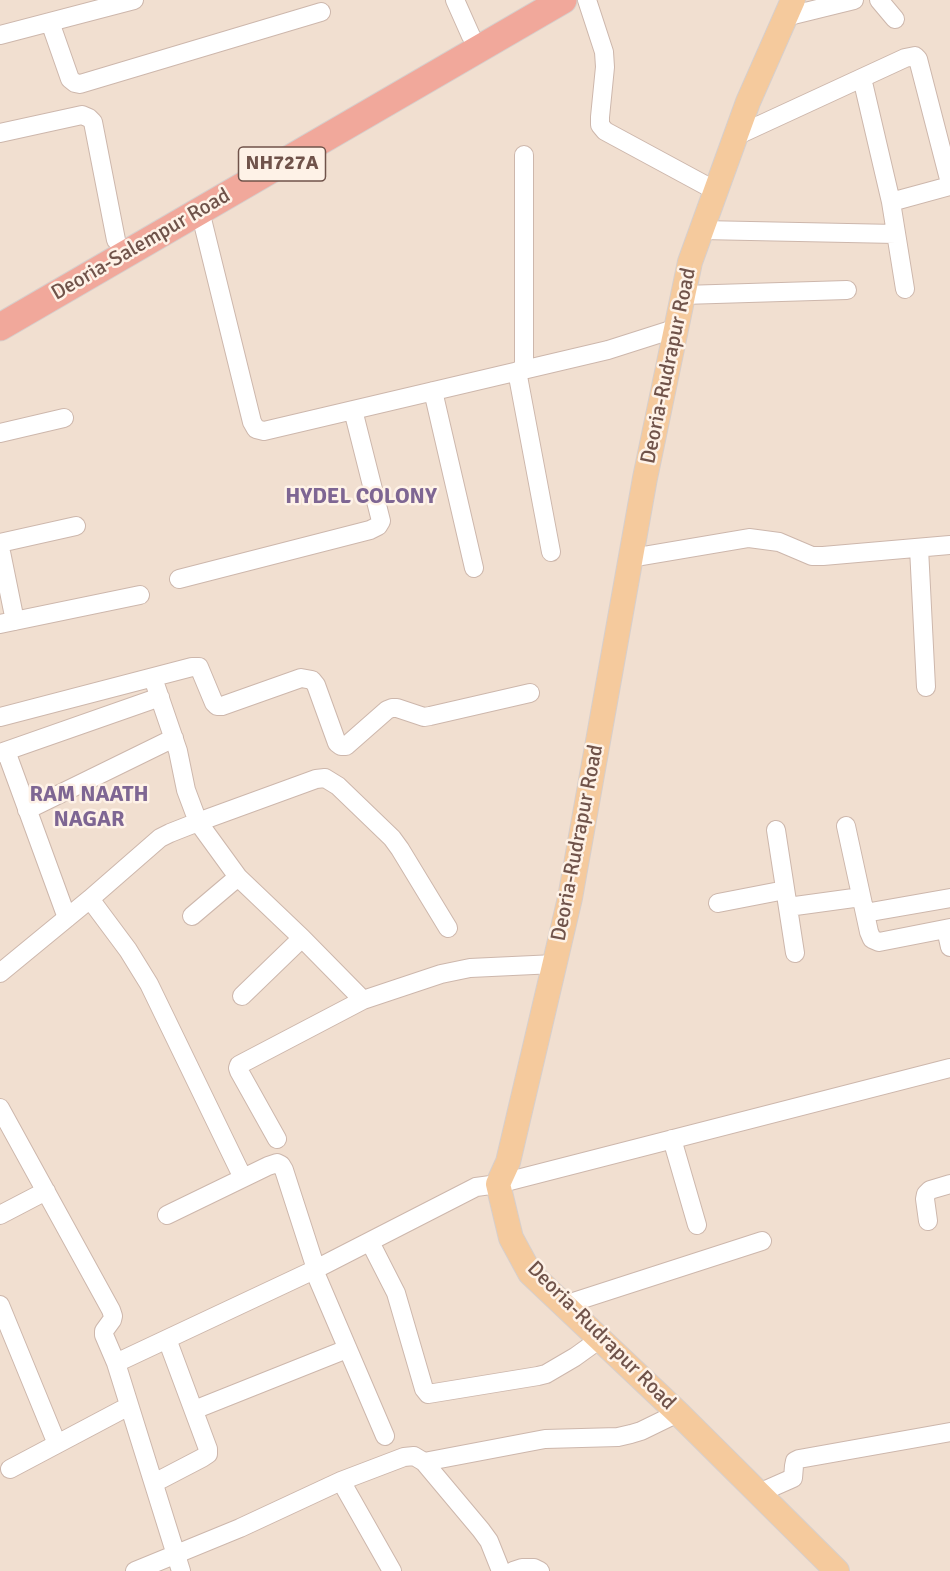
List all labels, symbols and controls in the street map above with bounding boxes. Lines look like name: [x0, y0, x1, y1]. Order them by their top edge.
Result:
road number: NH727A: [238, 147, 326, 181]
street label: Deoria-Salempur Road: [47, 184, 235, 306]
street label: Deoria-Rudrapur Road: [636, 266, 702, 466]
district label: HYDEL COLONY: [285, 484, 437, 510]
street label: Deoria-Rudrapur Road: [547, 743, 609, 943]
district label: RAM NAATH NAGAR: [29, 782, 149, 834]
street label: Deoria-Rudrapur Road: [521, 1256, 681, 1416]

